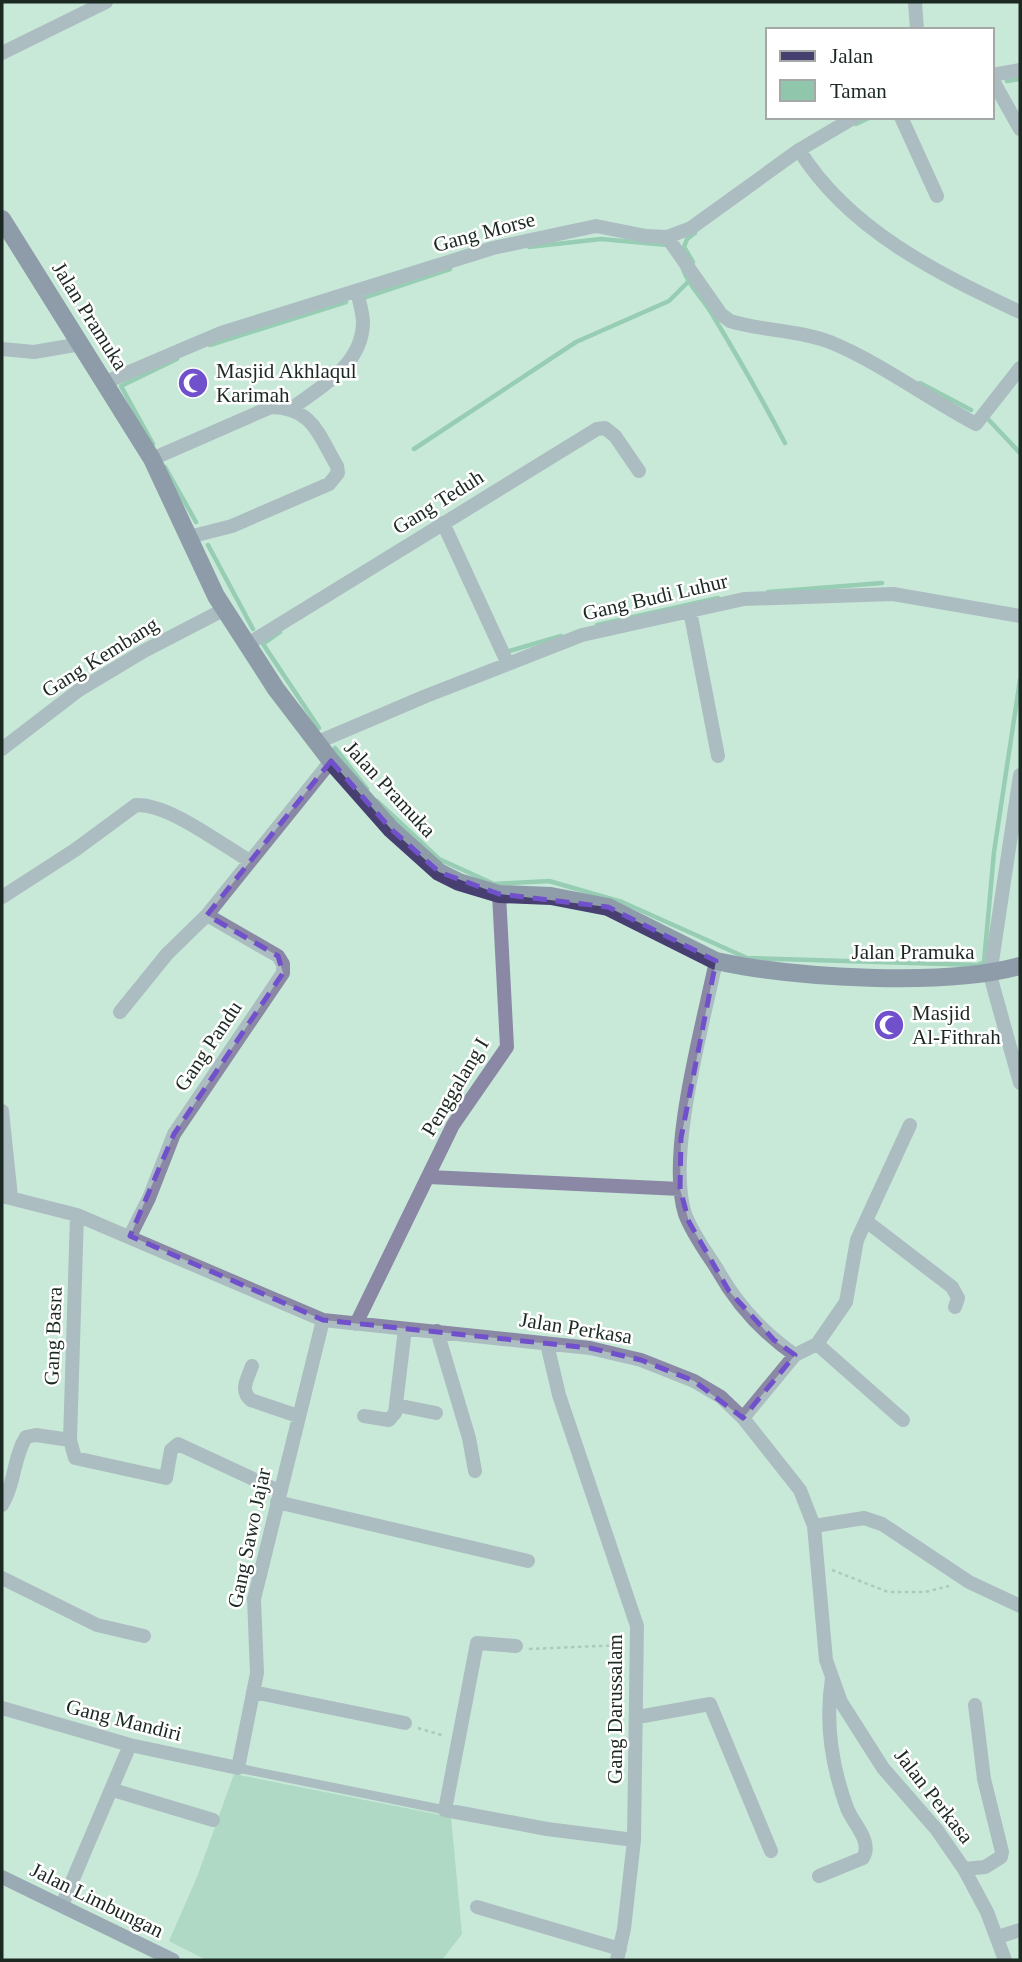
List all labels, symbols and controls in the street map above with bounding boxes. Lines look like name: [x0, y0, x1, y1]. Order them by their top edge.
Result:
legend: [766, 28, 994, 119]
text: Jalan: [830, 44, 874, 68]
text: Taman: [830, 79, 887, 103]
street label: Gang Morse: [430, 207, 538, 257]
street label: Jalan Pramuka: [47, 257, 133, 375]
place label: Masjid Akhlaqul Karimah: [216, 359, 357, 407]
mosque icon: Masjid Akhlaqul Karimah: [176, 366, 210, 400]
street label: Gang Teduh: [388, 464, 488, 539]
street label: Gang Budi Luhur: [580, 569, 730, 625]
street label: Gang Kembang: [38, 611, 163, 702]
street label: Jalan Pramuka: [339, 736, 441, 843]
street label: Jalan Pramuka: [851, 940, 975, 964]
street label: Gang Pandu: [169, 996, 247, 1096]
place label: Masjid Al-Fithrah: [912, 1001, 1001, 1049]
mosque icon: Masjid Al-Fithrah: [872, 1008, 906, 1042]
street label: Penggalang I: [416, 1034, 494, 1140]
street label: Gang Basra: [39, 1286, 67, 1386]
street label: Jalan Perkasa: [518, 1307, 635, 1349]
street label: Gang Sawo Jajar: [222, 1466, 276, 1610]
street label: Gang Darussalam: [603, 1634, 627, 1784]
street label: Gang Mandiri: [64, 1694, 184, 1746]
street label: Jalan Perkasa: [890, 1744, 979, 1849]
street label: Jalan Limbungan: [26, 1857, 168, 1943]

